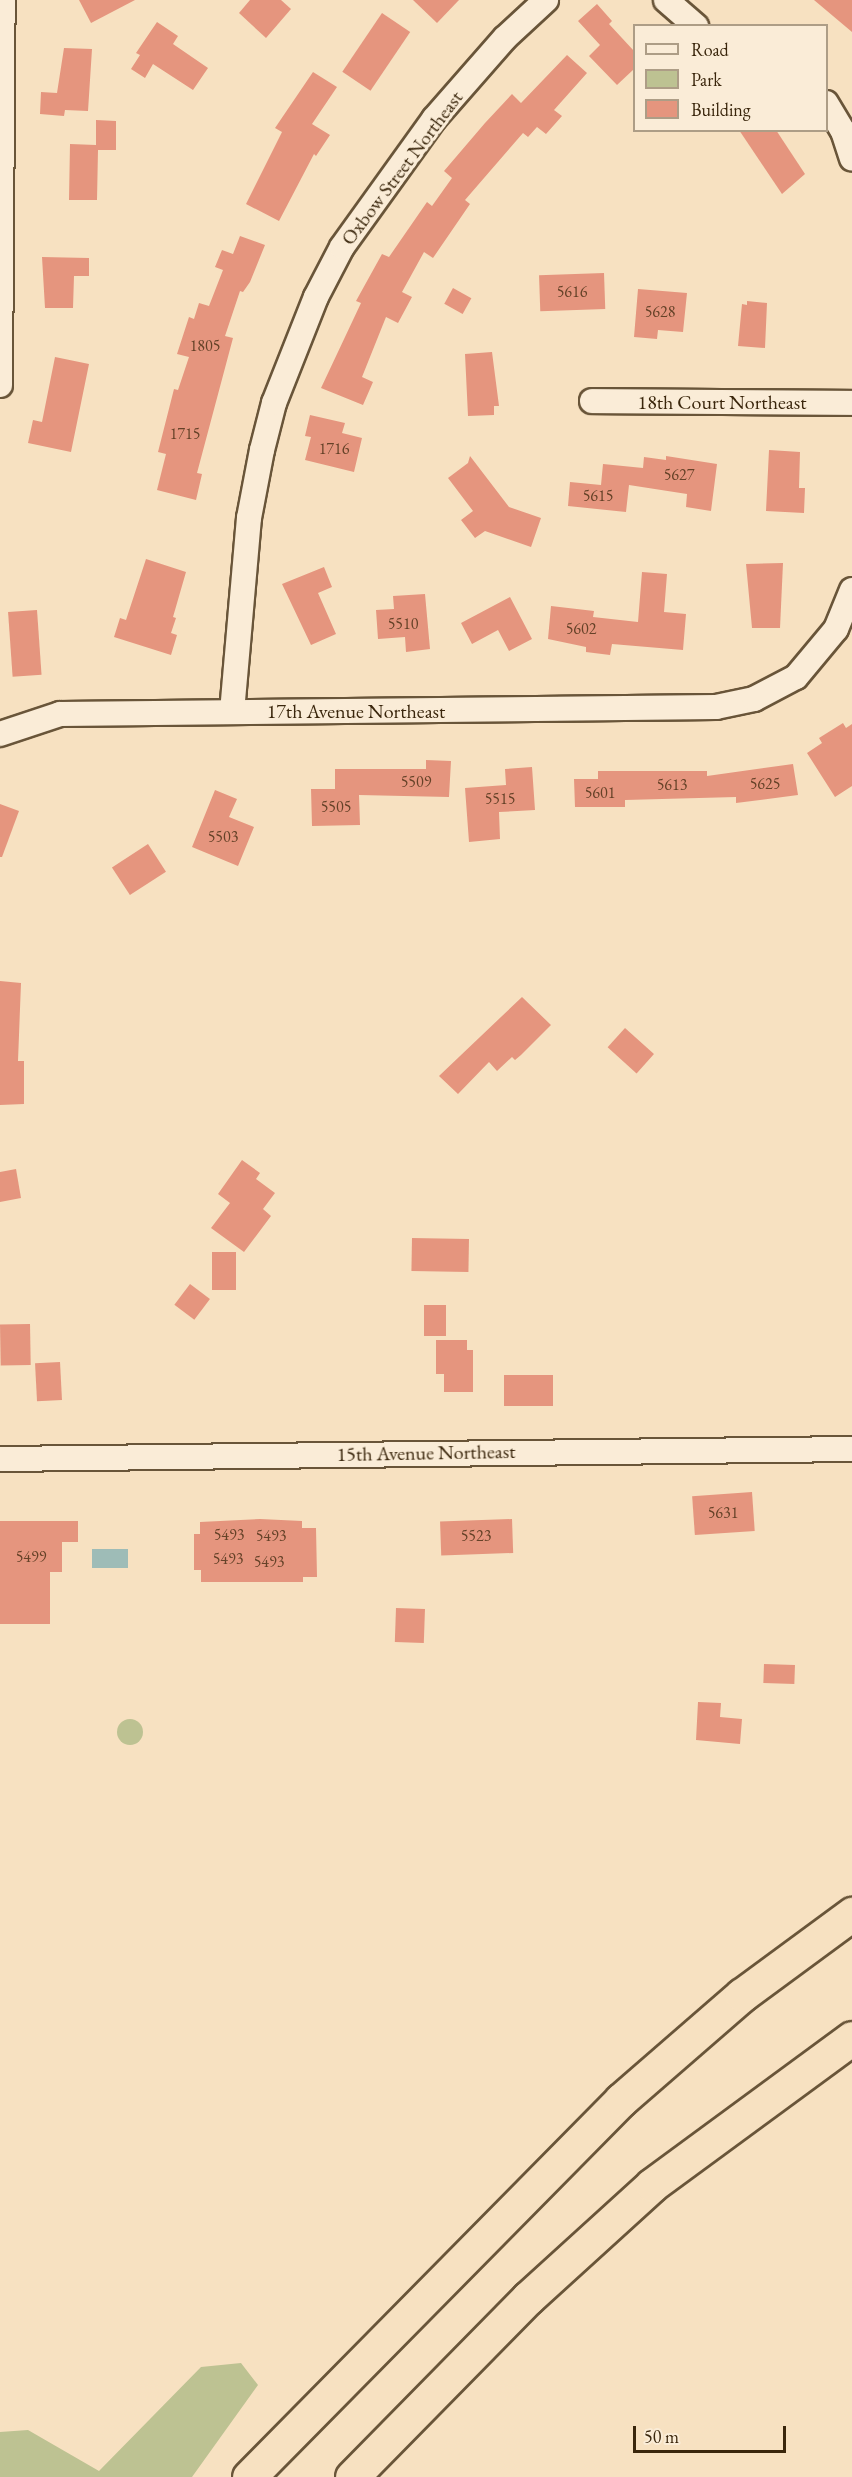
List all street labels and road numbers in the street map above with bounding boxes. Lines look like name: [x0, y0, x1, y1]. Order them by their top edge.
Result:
street label: Oxbow Street Northeast: [336, 86, 468, 250]
street label: 18th Court Northeast: [638, 390, 806, 414]
street label: 17th Avenue Northeast: [267, 699, 445, 723]
street label: 15th Avenue Northeast: [336, 1439, 516, 1467]

